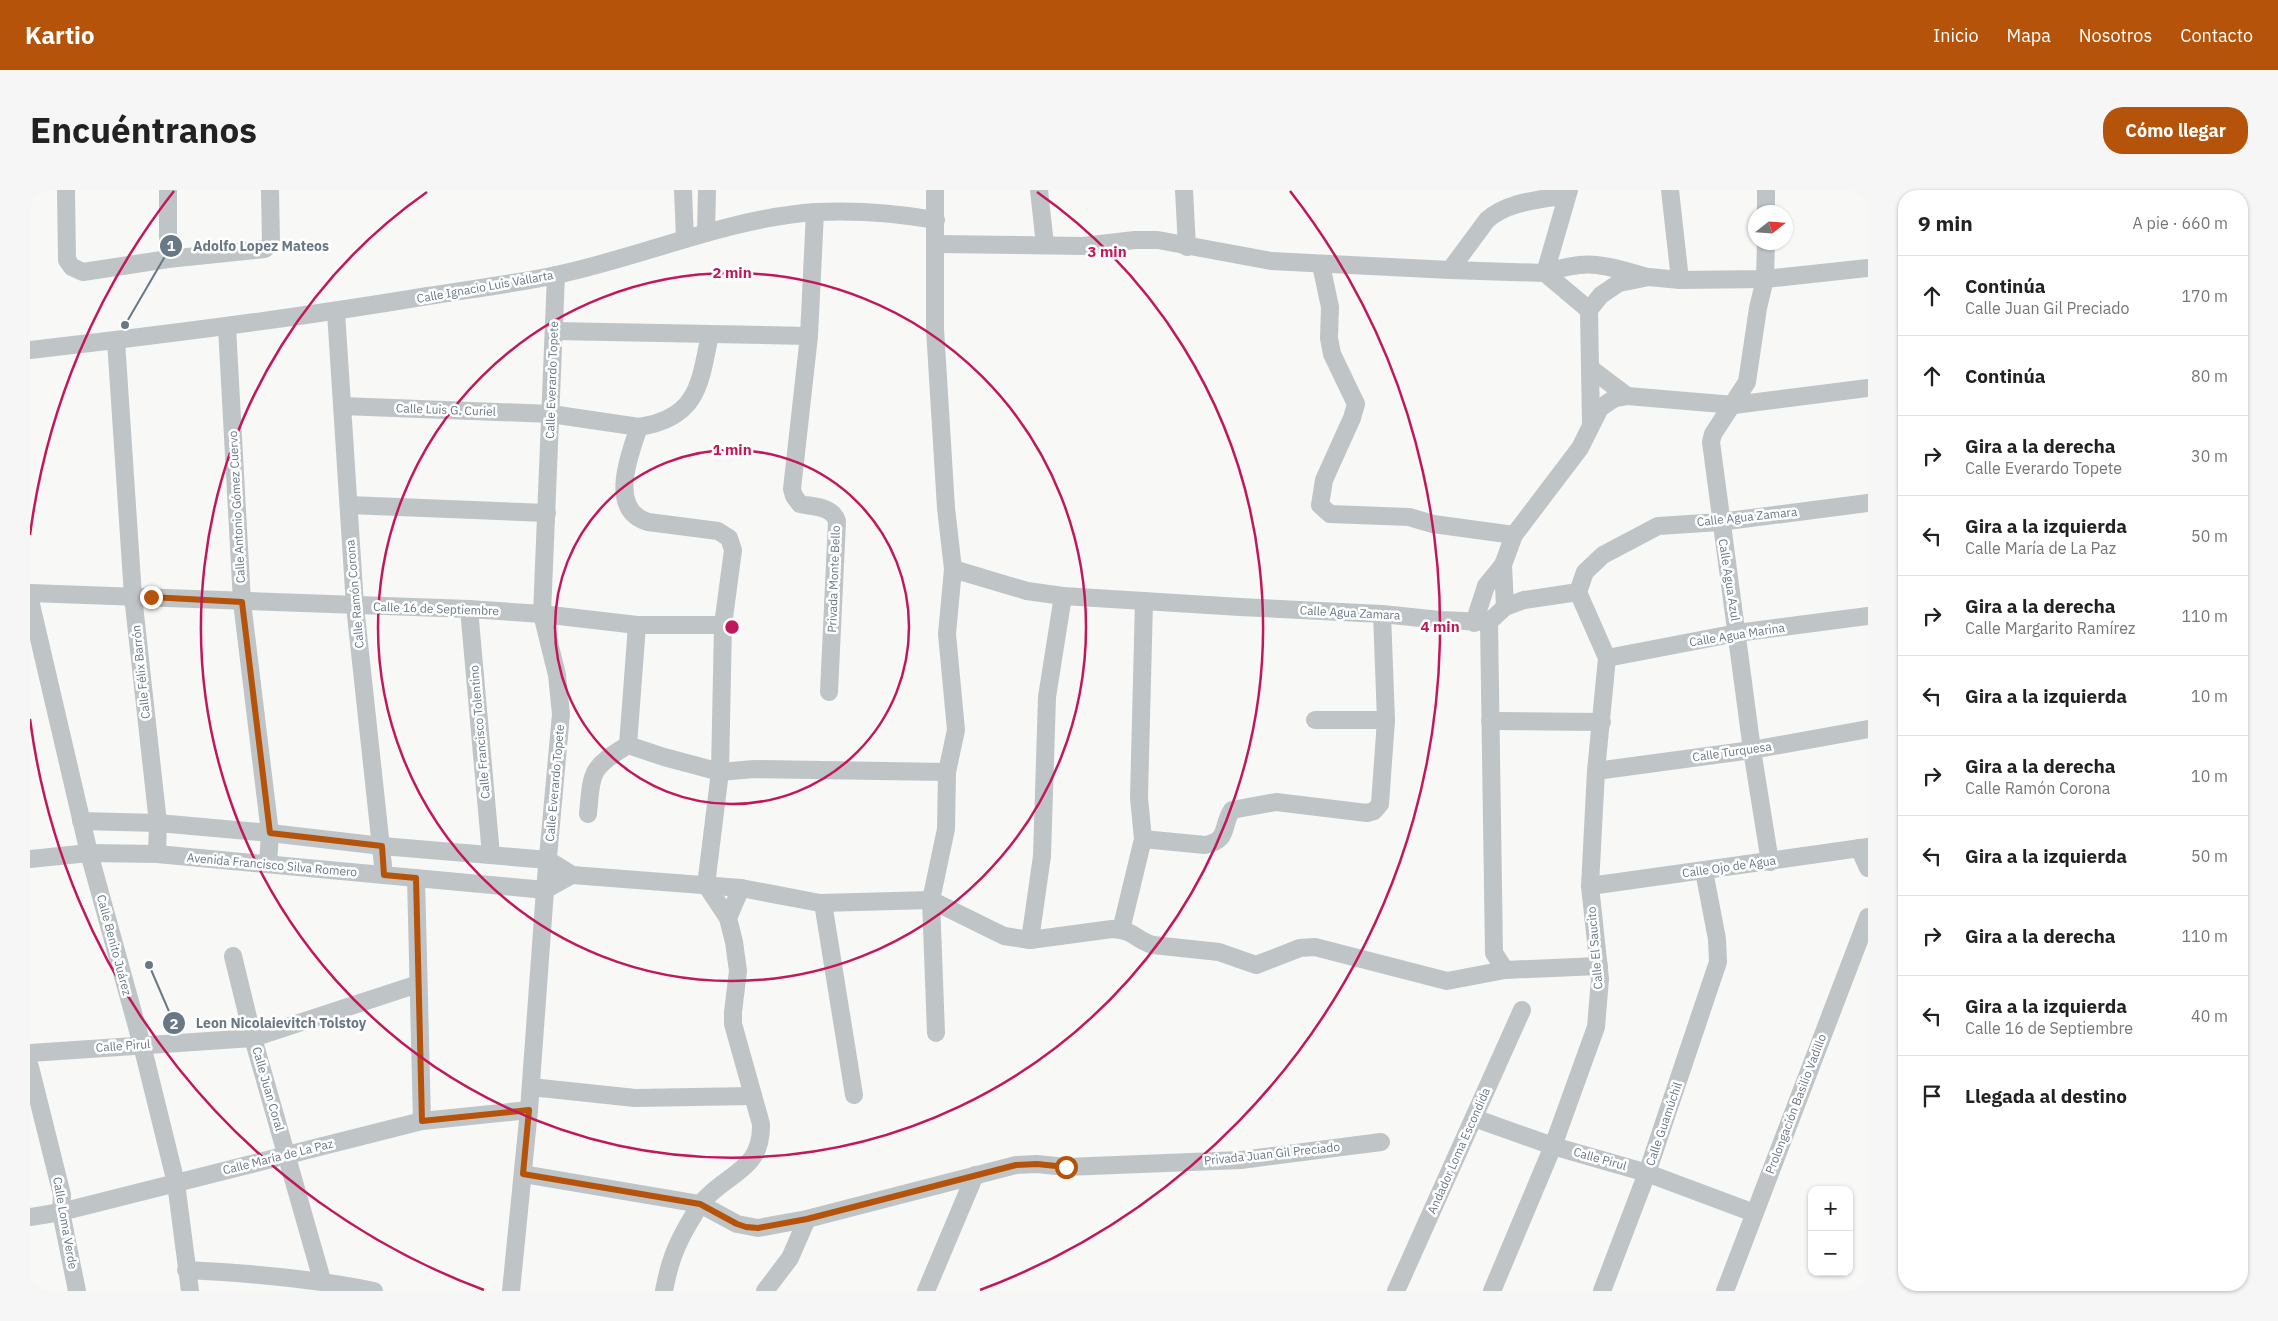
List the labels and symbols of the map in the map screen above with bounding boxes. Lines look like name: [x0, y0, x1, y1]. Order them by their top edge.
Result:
north arrow: [1748, 205, 1793, 250]
callout: Adolfo Lopez Mateos: [158, 231, 339, 260]
text: 1: [166, 236, 176, 255]
text: Adolfo Lopez Mateos: [193, 237, 329, 255]
text: 3 min: [1087, 242, 1127, 261]
text: 2 min: [712, 263, 752, 282]
street label: Calle Ignacio Luis Vallarta: [415, 267, 555, 306]
street label: Calle Everardo Topete: [542, 320, 561, 439]
street label: Calle Luis G. Curiel: [396, 400, 496, 419]
street label: Calle Antonio Gómez Cuervo: [225, 430, 248, 584]
text: 1 min: [712, 440, 752, 459]
street label: Calle Agua Zamara: [1696, 504, 1798, 529]
street label: Privada Monte Bello: [824, 525, 843, 633]
street label: Calle Agua Azul: [1716, 538, 1743, 622]
street label: Calle Ramón Corona: [342, 539, 367, 649]
route end: [140, 586, 163, 609]
street label: Calle 16 de Septiembre: [373, 599, 500, 618]
street label: Calle Agua Zamara: [1299, 602, 1401, 623]
text: 4 min: [1420, 617, 1460, 636]
centre of rings: [723, 618, 741, 636]
street label: Calle Agua Marina: [1688, 619, 1786, 649]
street label: Calle Félix Barrón: [128, 624, 153, 720]
street label: Calle Francisco Tolentino: [466, 664, 493, 800]
street label: Calle Everardo Topete: [542, 723, 567, 842]
street label: Calle Turquesa: [1691, 738, 1773, 764]
street label: Avenida Francisco Silva Romero: [186, 850, 358, 879]
street label: Calle Ojo de Agua: [1681, 852, 1777, 881]
street label: Calle Benito Juárez: [94, 893, 135, 997]
street label: Calle El Saucito: [1583, 906, 1606, 990]
callout: Leon Nicolaievitch Tolstoy: [161, 1009, 377, 1038]
text: 2: [169, 1014, 179, 1033]
text: Leon Nicolaievitch Tolstoy: [196, 1014, 367, 1032]
street label: Prolongación Basilio Vadillo: [1762, 1032, 1829, 1176]
street label: Calle Pirul: [95, 1036, 151, 1055]
street label: Calle Juan Coral: [249, 1045, 288, 1133]
street label: Calle Guamúchil: [1642, 1080, 1685, 1168]
street label: Andador Loma Escondida: [1424, 1085, 1493, 1216]
street label: Calle María de La Paz: [221, 1135, 335, 1177]
street label: Privada Juan Gil Preciado: [1203, 1139, 1341, 1168]
street label: Calle Pirul: [1572, 1144, 1628, 1173]
route start: [1055, 1156, 1078, 1179]
street label: Calle Loma Verde: [50, 1176, 81, 1271]

